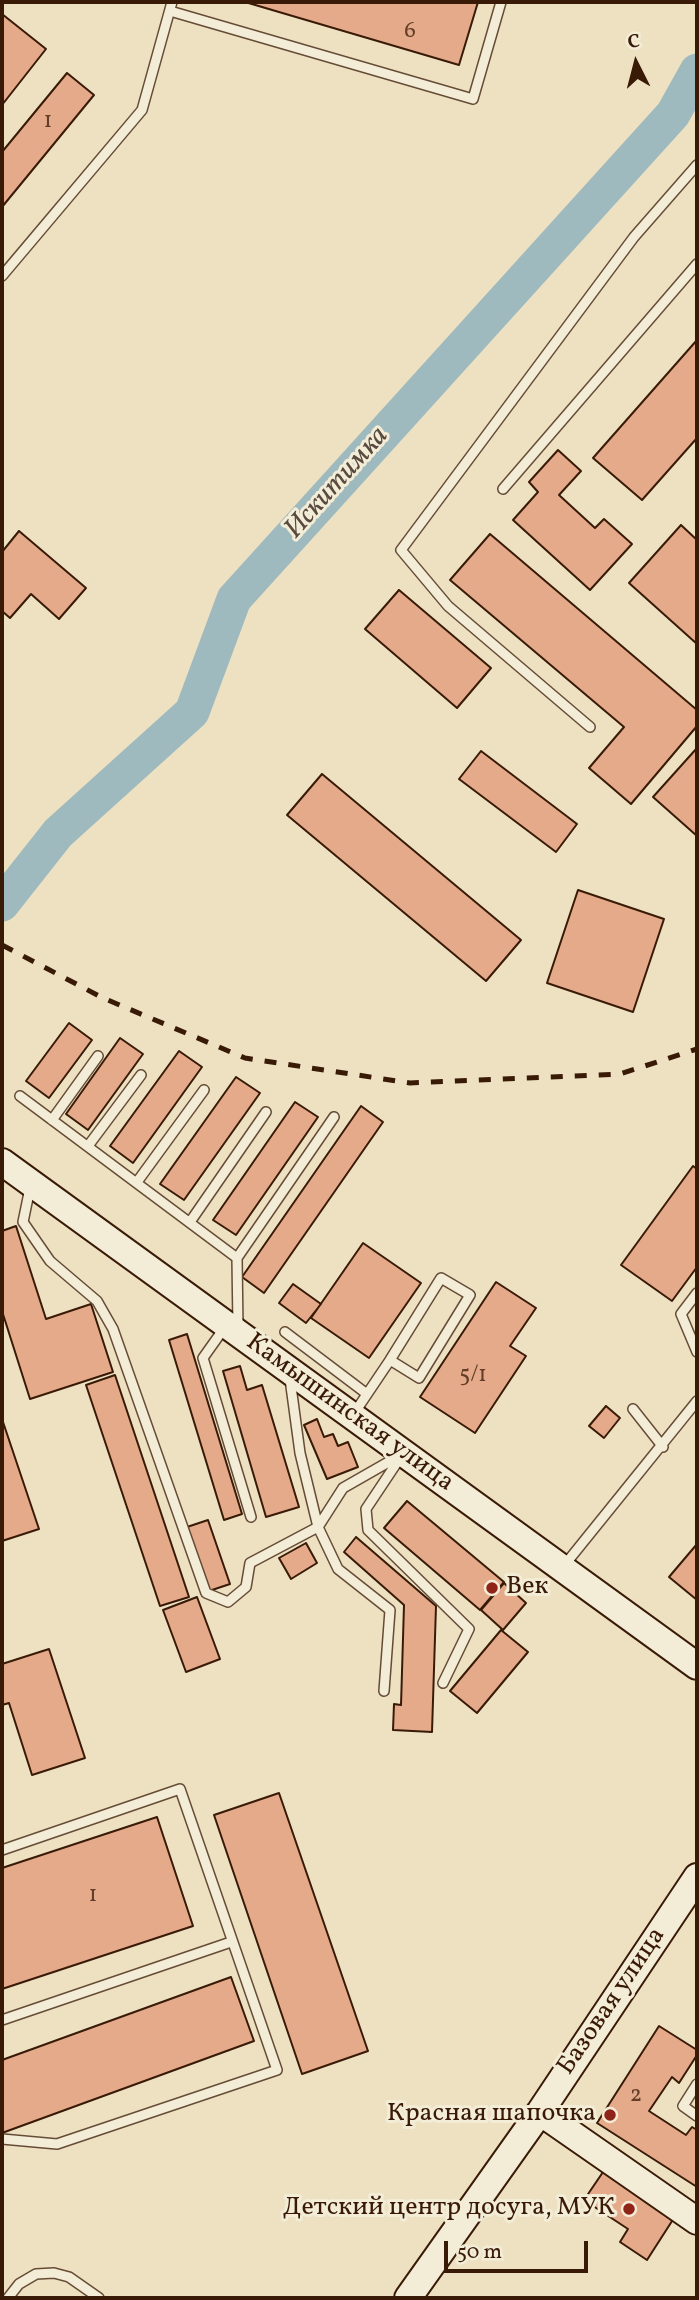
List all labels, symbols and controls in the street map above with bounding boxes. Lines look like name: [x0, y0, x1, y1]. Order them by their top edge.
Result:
house number: 6: [404, 19, 416, 47]
north arrow: [601, 28, 671, 98]
text: С: [626, 29, 641, 56]
house number: 1: [44, 109, 52, 137]
water label: Искитимка: [279, 421, 397, 547]
street label: Камышинская улица: [239, 1328, 459, 1500]
house number: 5/1: [459, 1363, 487, 1391]
place label: Век: [506, 1572, 548, 1604]
marker: Век: [484, 1580, 500, 1596]
house number: 1: [89, 1883, 97, 1911]
street label: Базовая улица: [552, 1922, 674, 2082]
house number: 2: [630, 2083, 642, 2111]
place label: Красная шапочка: [387, 2099, 596, 2131]
marker: Красная шапочка: [602, 2107, 618, 2123]
place label: Детский центр досуга, МУК: [283, 2193, 615, 2225]
marker: Детский центр досуга, МУК: [621, 2201, 637, 2217]
scale bar: [447, 2226, 590, 2270]
text: 50 m: [457, 2238, 502, 2267]

